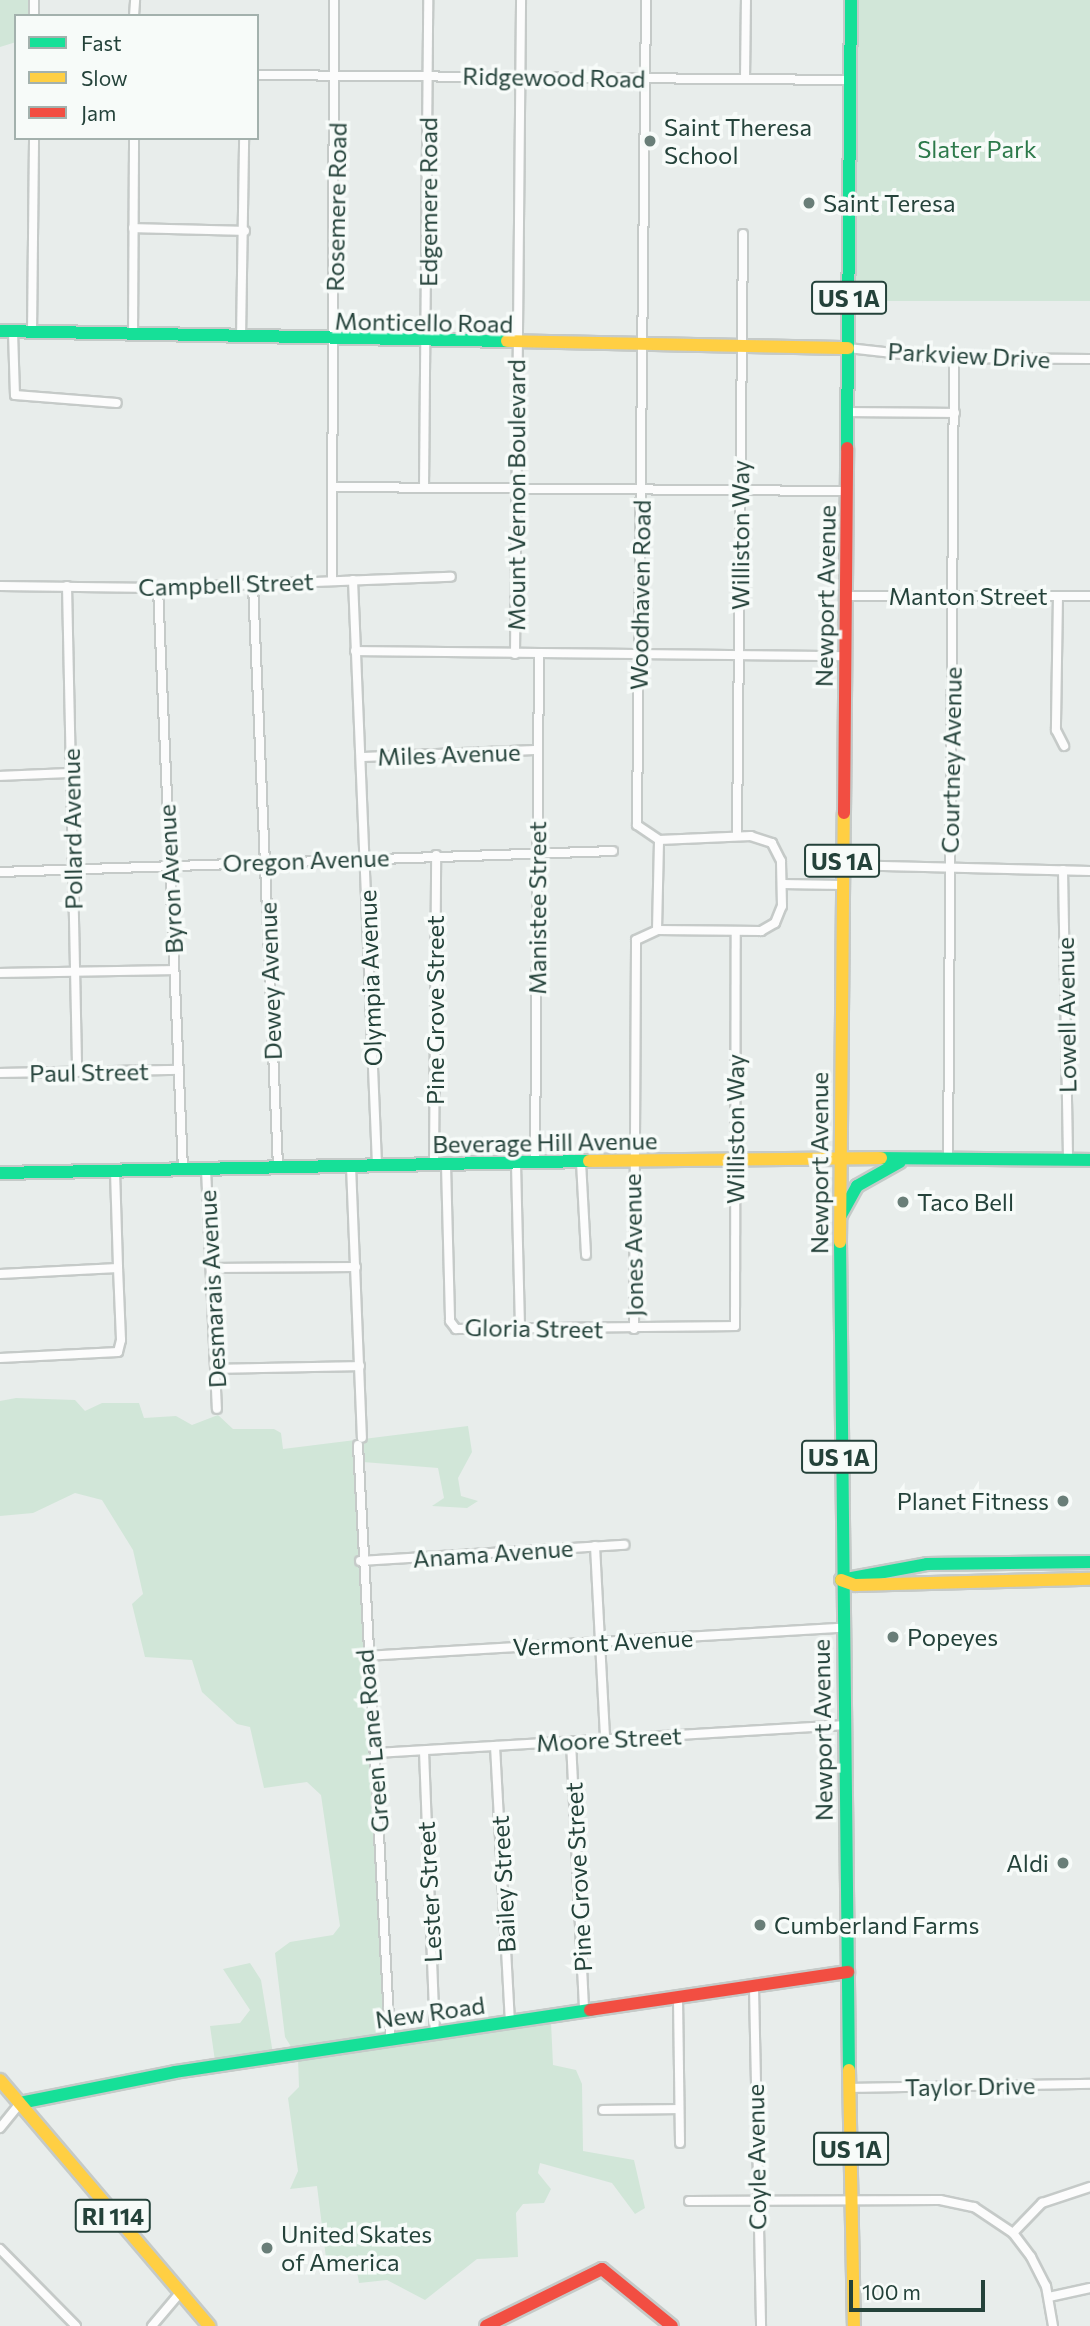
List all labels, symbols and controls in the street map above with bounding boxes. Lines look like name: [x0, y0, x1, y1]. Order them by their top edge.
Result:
legend: [14, 14, 259, 140]
text: Fast: [81, 30, 122, 55]
street label: Ridgewood Road: [462, 61, 646, 93]
text: Slow: [81, 65, 128, 90]
text: Jam: [81, 100, 116, 125]
place label: Saint Theresa School: [664, 113, 812, 169]
street label: Edgemere Road: [414, 117, 442, 287]
street label: Rosemere Road: [320, 122, 352, 292]
marker: Saint Theresa School: [642, 133, 658, 149]
park label: Slater Park: [917, 135, 1037, 163]
place label: Saint Teresa: [823, 189, 955, 217]
marker: Saint Teresa: [801, 195, 817, 211]
road number: US 1A: [810, 278, 888, 318]
street label: Monticello Road: [334, 306, 514, 338]
street label: Parkview Drive: [887, 336, 1051, 374]
street label: Mount Vernon Boulevard: [502, 359, 530, 631]
street label: Williston Way: [726, 460, 754, 610]
street label: Woodhaven Road: [624, 500, 656, 690]
street label: Newport Avenue: [809, 505, 841, 687]
street label: Campbell Street: [138, 567, 314, 601]
street label: Manton Street: [888, 582, 1048, 610]
street label: Courtney Avenue: [935, 666, 967, 854]
street label: Miles Avenue: [377, 737, 521, 771]
street label: Pollard Avenue: [56, 748, 88, 910]
street label: Byron Avenue: [152, 804, 188, 954]
street label: Manistee Street: [523, 821, 551, 995]
road number: US 1A: [804, 842, 880, 880]
street label: Oregon Avenue: [222, 843, 390, 877]
street label: Olympia Avenue: [353, 889, 387, 1067]
street label: Dewey Avenue: [253, 901, 287, 1061]
street label: Pine Grove Street: [421, 915, 449, 1105]
street label: Lowell Avenue: [1050, 937, 1082, 1093]
street label: Williston Way: [721, 1054, 749, 1204]
street label: Paul Street: [29, 1057, 149, 1087]
street label: Newport Avenue: [805, 1072, 833, 1254]
street label: Beverage Hill Avenue: [432, 1126, 658, 1158]
street label: Jones Avenue: [617, 1173, 649, 1317]
place label: Taco Bell: [917, 1188, 1014, 1216]
street label: Desmarais Avenue: [192, 1189, 232, 1389]
marker: Taco Bell: [895, 1194, 911, 1210]
street label: Gloria Street: [464, 1312, 604, 1344]
road number: US 1A: [800, 1438, 878, 1476]
place label: Planet Fitness: [897, 1487, 1049, 1515]
marker: Planet Fitness: [1055, 1493, 1071, 1509]
street label: Anama Avenue: [412, 1533, 574, 1573]
street label: Vermont Avenue: [512, 1623, 694, 1661]
place label: Popeyes: [907, 1623, 998, 1651]
marker: Popeyes: [885, 1629, 901, 1645]
street label: Newport Avenue: [806, 1639, 838, 1821]
street label: Green Lane Road: [350, 1648, 394, 1834]
street label: Moore Street: [535, 1721, 683, 1757]
street label: Pine Grove Street: [559, 1781, 597, 1973]
street label: Bailey Street: [485, 1815, 521, 1953]
street label: Lester Street: [411, 1821, 447, 1963]
place label: Aldi: [1006, 1849, 1049, 1877]
marker: Aldi: [1055, 1855, 1071, 1871]
place label: Cumberland Farms: [774, 1911, 979, 1939]
marker: Cumberland Farms: [752, 1917, 768, 1933]
street label: New Road: [373, 1990, 487, 2034]
street label: Taylor Drive: [904, 2070, 1036, 2102]
street label: Coyle Avenue: [740, 2084, 772, 2230]
road number: US 1A: [812, 2130, 890, 2168]
road number: RI 114: [74, 2196, 152, 2236]
place label: United Skates of America: [281, 2220, 432, 2276]
marker: United Skates of America: [259, 2240, 275, 2256]
scale bar: [852, 2266, 988, 2310]
text: 100 m: [862, 2279, 921, 2304]

